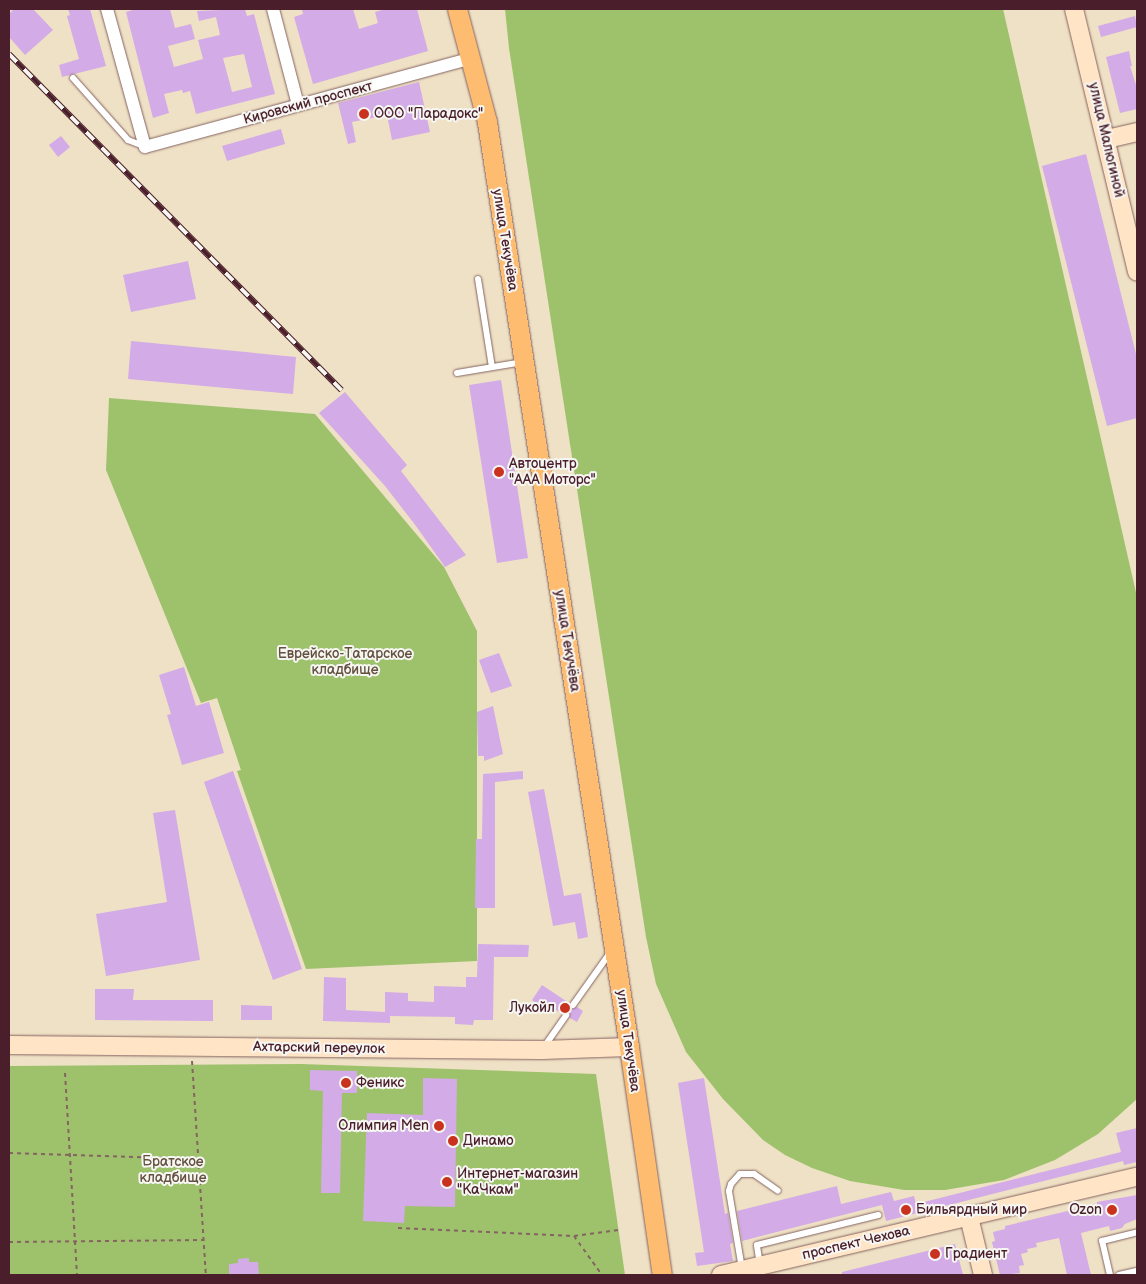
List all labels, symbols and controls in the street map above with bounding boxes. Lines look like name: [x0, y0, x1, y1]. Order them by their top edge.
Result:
street label: Кировский проспект: [241, 78, 375, 128]
street label: улица Малюгиной: [1085, 81, 1127, 199]
place label: ООО "Парадокс": [374, 106, 483, 122]
marker: ООО "Парадокс": [358, 108, 370, 120]
street label: улица Текучёва: [489, 188, 521, 292]
place label: Автоцентр "ААА Моторс": [509, 456, 596, 488]
marker: Автоцентр "ААА Моторс": [493, 466, 505, 478]
street label: улица Текучёва: [551, 589, 583, 693]
park label: Еврейско-Татарское кладбище: [278, 646, 412, 679]
street label: улица Текучёва: [613, 989, 643, 1093]
place label: Лукойл: [509, 1000, 555, 1016]
marker: Лукойл: [559, 1002, 571, 1014]
street label: Ахтарский переулок: [253, 1038, 385, 1058]
place label: Феникс: [356, 1075, 404, 1091]
marker: Феникс: [340, 1077, 352, 1089]
place label: Олимпия Men: [338, 1118, 429, 1134]
marker: Олимпия Men: [433, 1120, 445, 1132]
place label: Динамо: [463, 1133, 513, 1149]
marker: Динамо: [447, 1135, 459, 1147]
park label: Братское кладбище: [140, 1154, 206, 1186]
place label: Интернет-магазин "КаЧкам": [457, 1166, 578, 1198]
marker: Интернет-магазин "КаЧкам": [441, 1176, 453, 1188]
place label: Бильярдный мир: [916, 1202, 1027, 1218]
place label: Ozon: [1069, 1202, 1102, 1218]
marker: Бильярдный мир: [900, 1204, 912, 1216]
marker: Ozon: [1106, 1204, 1118, 1216]
street label: проспект Чехова: [801, 1222, 911, 1264]
place label: Градиент: [945, 1246, 1007, 1262]
marker: Градиент: [929, 1248, 941, 1260]

